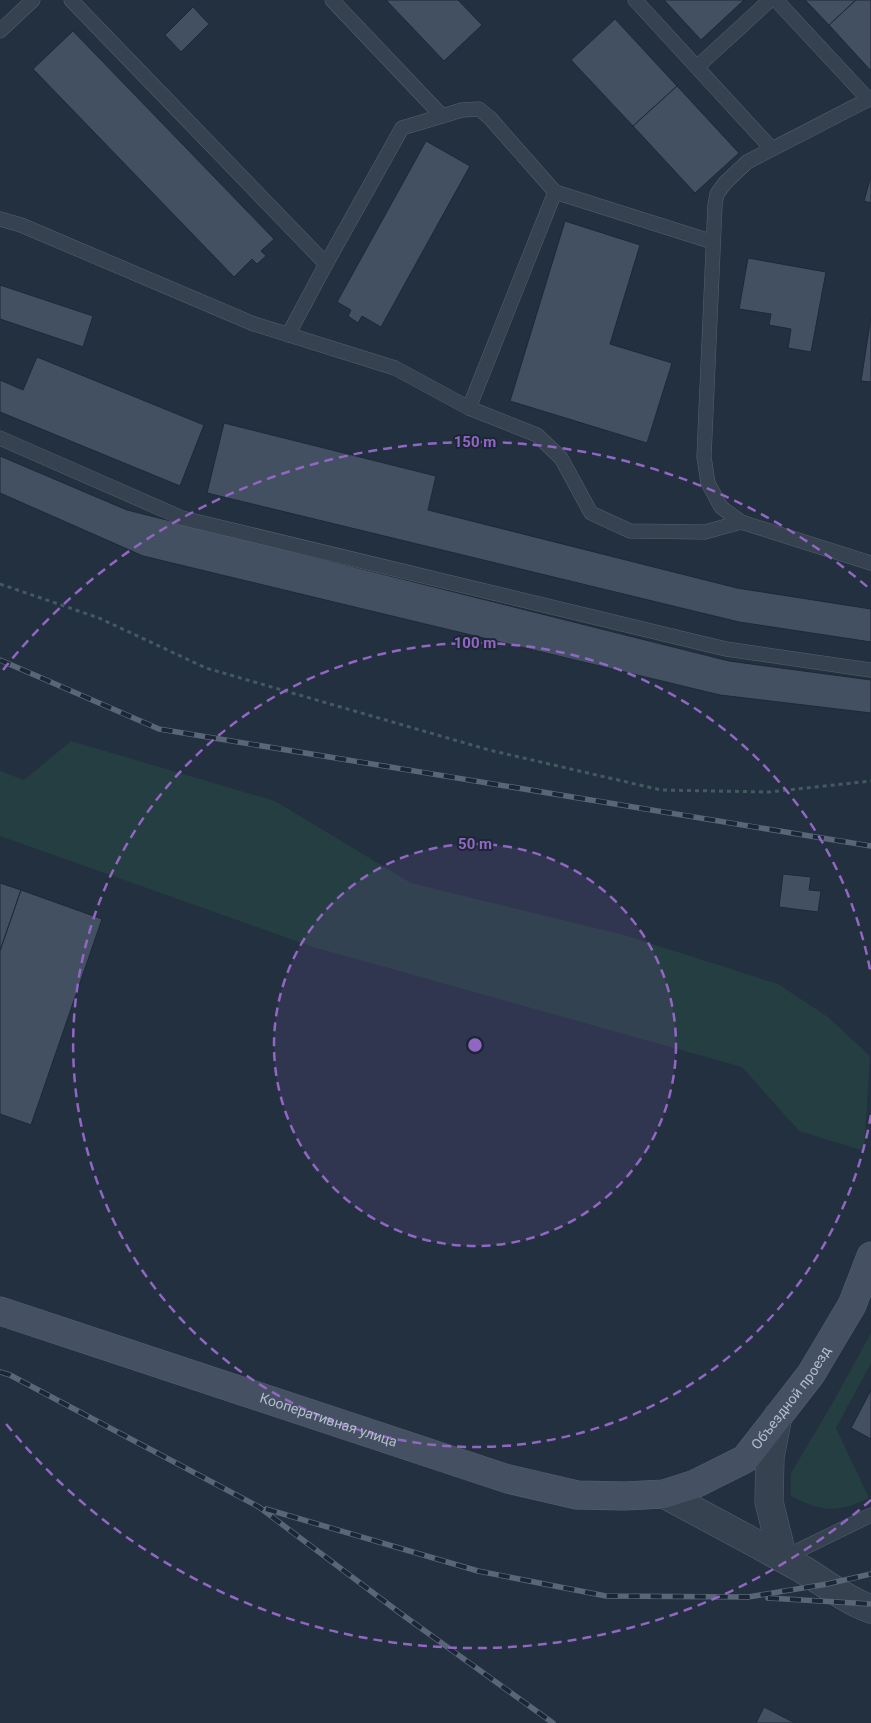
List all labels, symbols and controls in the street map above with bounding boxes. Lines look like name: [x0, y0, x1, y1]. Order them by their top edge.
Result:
text: 150 m: [454, 433, 496, 451]
text: 100 m: [454, 634, 496, 652]
text: 50 m: [458, 835, 492, 853]
centre of rings: [466, 1036, 484, 1054]
street label: Объездной проезд: [748, 1343, 834, 1452]
street label: Кооперативная улица: [258, 1389, 399, 1450]

